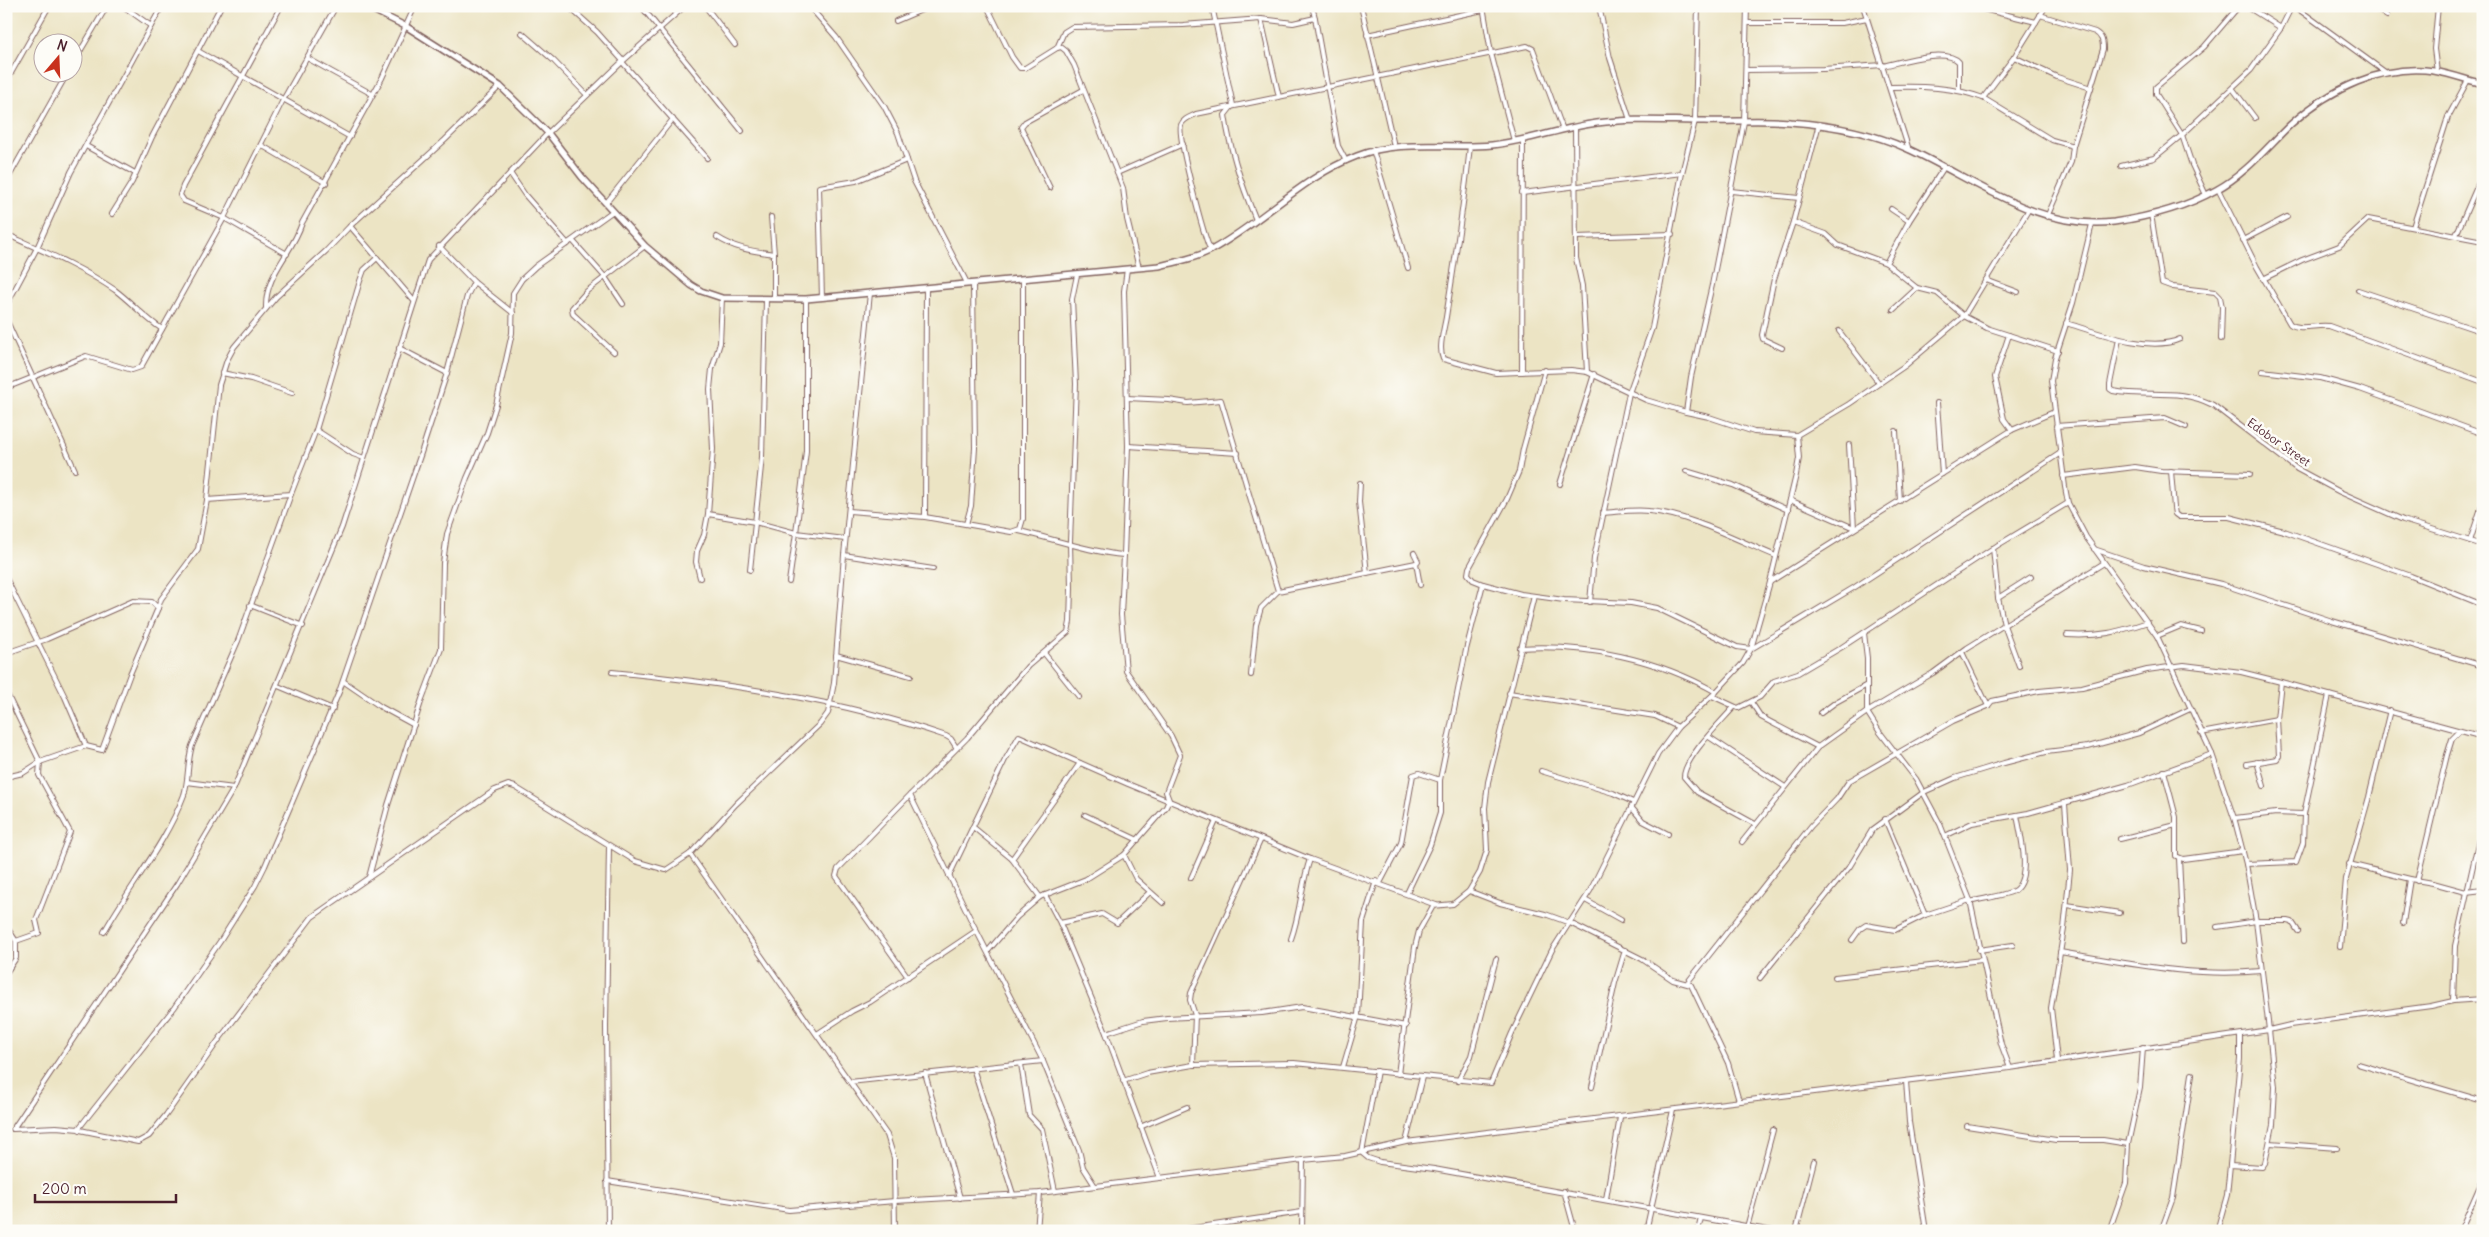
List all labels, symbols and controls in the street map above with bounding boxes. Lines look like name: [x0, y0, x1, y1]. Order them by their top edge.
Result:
north arrow: [32, 32, 82, 82]
text: N: [55, 36, 70, 56]
street label: Edobor Street: [2244, 415, 2314, 469]
scale bar: [35, 1172, 176, 1204]
text: 200 m: [42, 1179, 87, 1198]

